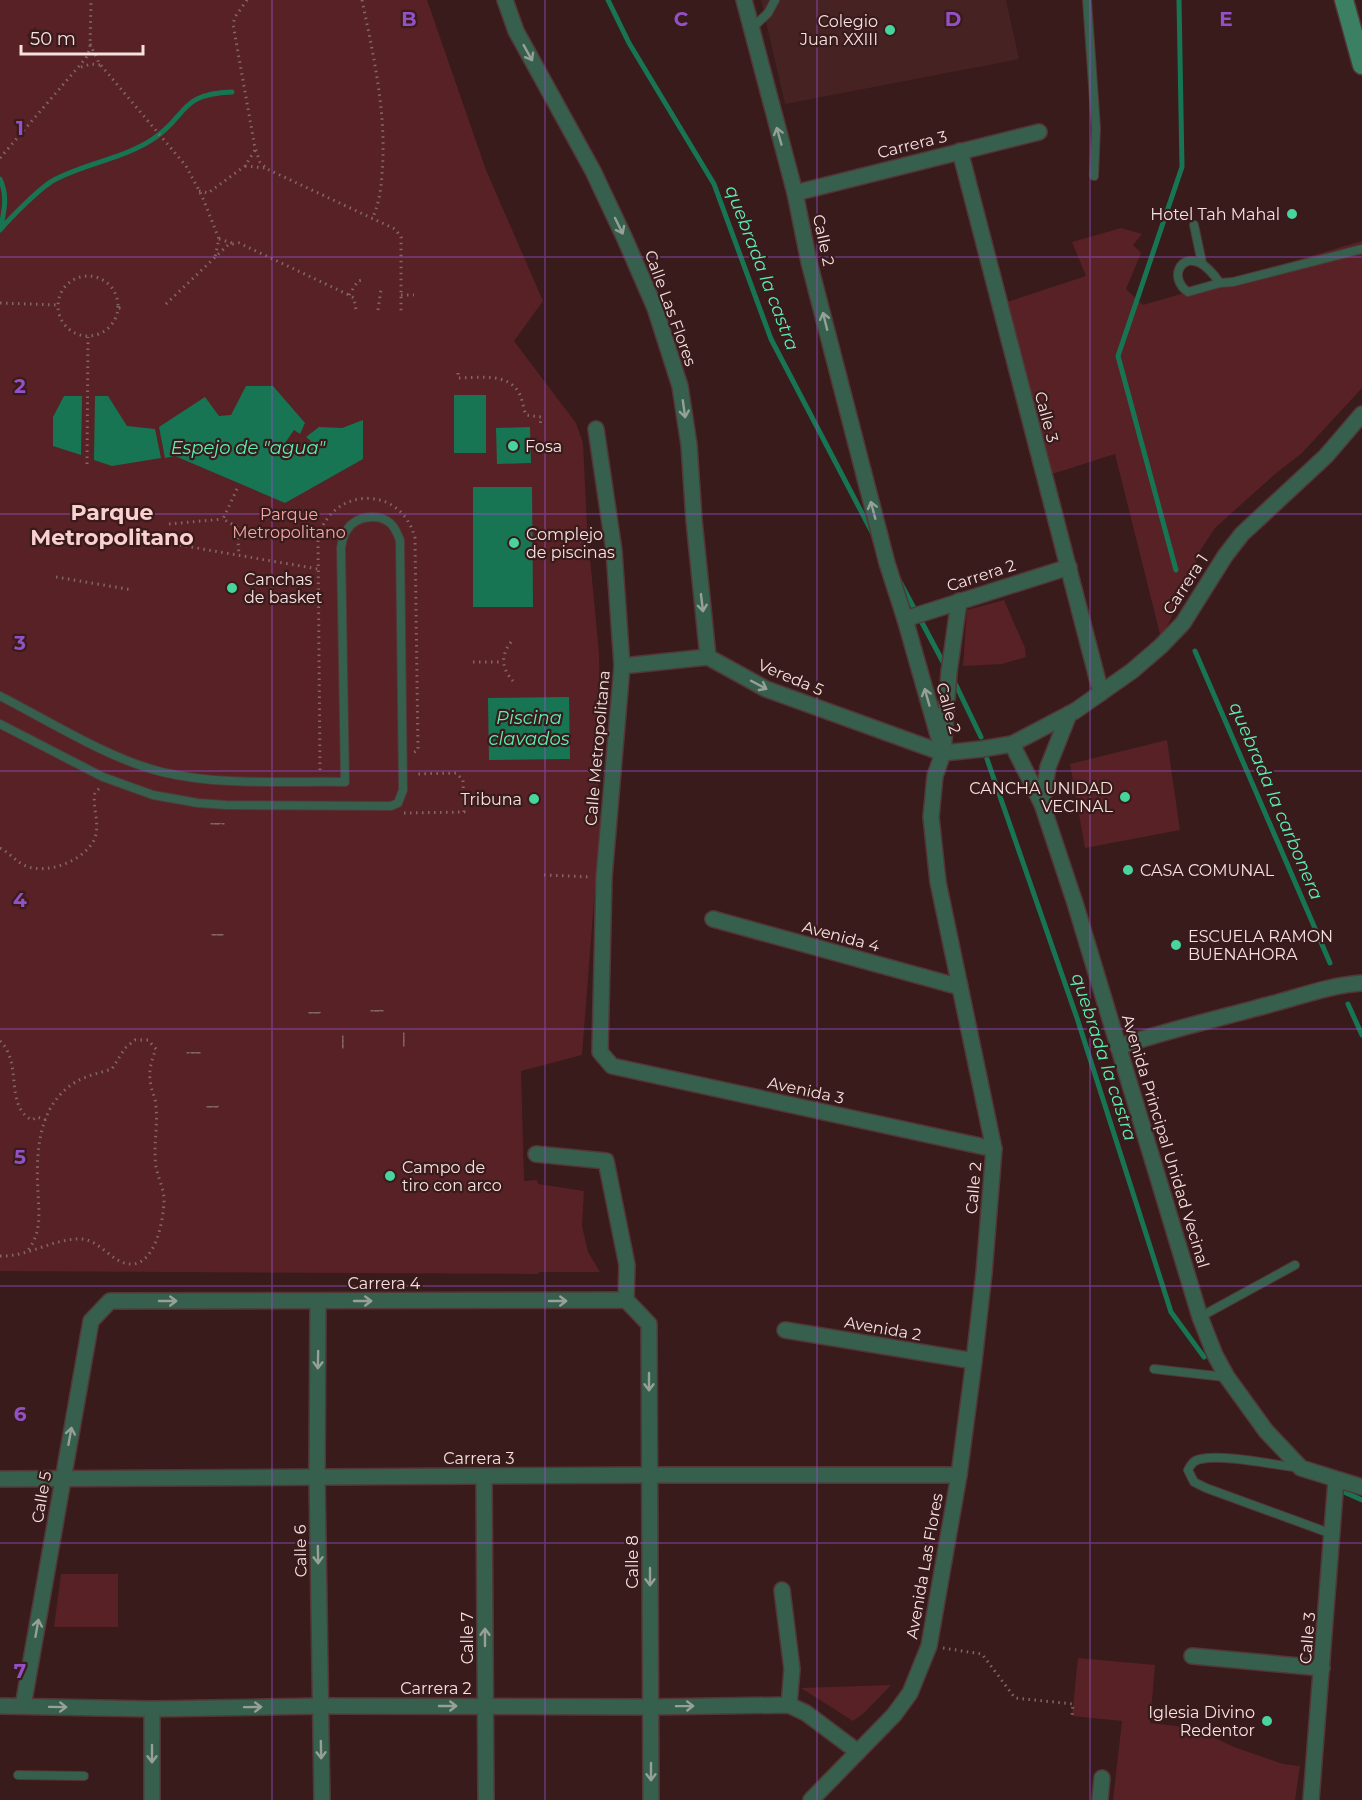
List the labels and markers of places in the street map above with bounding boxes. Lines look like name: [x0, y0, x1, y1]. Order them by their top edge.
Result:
place label: Colegio Juan XXIII: [799, 12, 878, 49]
marker: Colegio Juan XXIII: [883, 23, 897, 37]
place label: Hotel Tah Mahal: [1150, 205, 1280, 224]
marker: Hotel Tah Mahal: [1285, 207, 1299, 221]
place label: Fosa: [525, 437, 562, 456]
marker: Fosa: [506, 439, 520, 453]
place label: Complejo de piscinas: [526, 525, 615, 562]
marker: Complejo de piscinas: [507, 536, 521, 550]
place label: Canchas de basket: [244, 570, 323, 607]
marker: Canchas de basket: [225, 581, 239, 595]
place label: CANCHA UNIDAD VECINAL: [969, 779, 1114, 816]
place label: Tribuna: [461, 790, 522, 809]
marker: CANCHA UNIDAD VECINAL: [1118, 790, 1132, 804]
marker: Tribuna: [527, 792, 541, 806]
place label: CASA COMUNAL: [1140, 861, 1275, 880]
marker: CASA COMUNAL: [1121, 863, 1135, 877]
place label: ESCUELA RAMON BUENAHORA: [1188, 927, 1333, 964]
marker: ESCUELA RAMON BUENAHORA: [1169, 938, 1183, 952]
place label: Campo de tiro con arco: [402, 1158, 502, 1195]
marker: Campo de tiro con arco: [383, 1169, 397, 1183]
place label: Iglesia Divino Redentor: [1148, 1703, 1255, 1740]
marker: Iglesia Divino Redentor: [1260, 1714, 1274, 1728]

